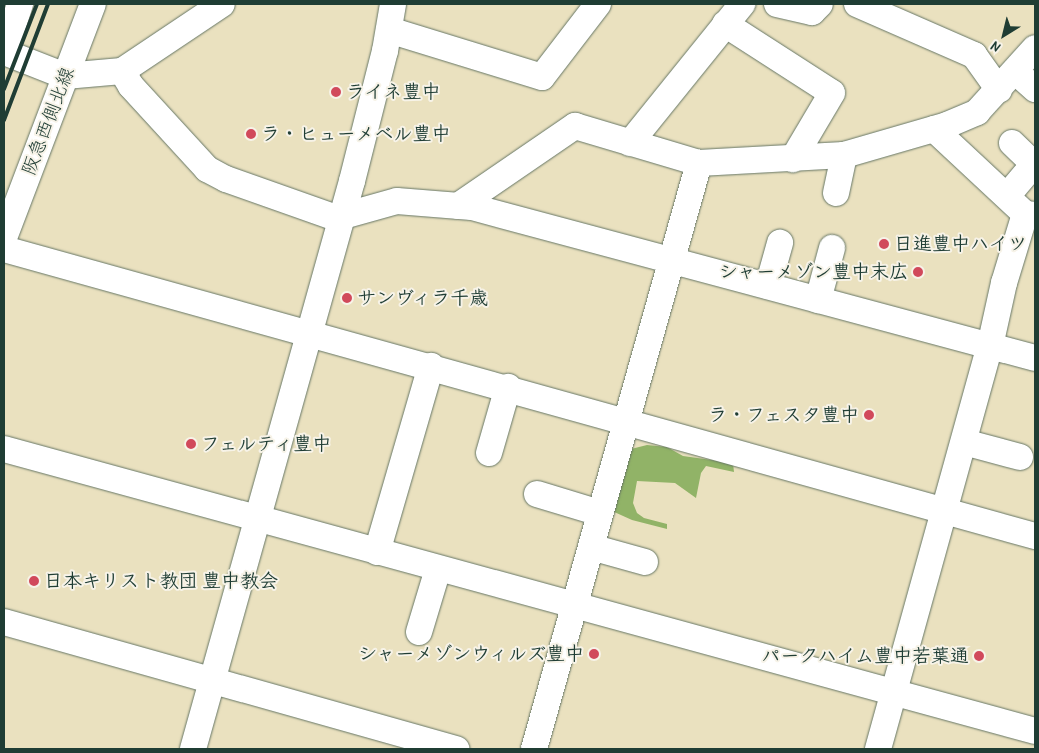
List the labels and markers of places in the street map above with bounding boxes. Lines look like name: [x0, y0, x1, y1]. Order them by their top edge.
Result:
place label: ライネ豊中: [346, 81, 441, 103]
marker: ライネ豊中: [330, 86, 342, 98]
place label: ラ・ヒューメベル豊中: [261, 123, 451, 145]
marker: ラ・ヒューメベル豊中: [245, 128, 257, 140]
place label: 日進豊中ハイツ: [894, 233, 1027, 255]
marker: 日進豊中ハイツ: [878, 238, 890, 250]
place label: シャーメゾン豊中末広: [718, 261, 908, 283]
marker: シャーメゾン豊中末広: [912, 266, 924, 278]
place label: サンヴィラ千歳: [357, 287, 490, 309]
marker: サンヴィラ千歳: [341, 292, 353, 304]
place label: ラ・フェスタ豊中: [707, 404, 859, 426]
marker: ラ・フェスタ豊中: [863, 409, 875, 421]
place label: フェルティ豊中: [201, 433, 334, 455]
marker: フェルティ豊中: [185, 438, 197, 450]
place label: 日本キリスト教団 豊中教会: [44, 570, 276, 592]
marker: 日本キリスト教団 豊中教会: [28, 575, 40, 587]
place label: シャーメゾンウィルズ豊中: [356, 643, 584, 665]
place label: パークハイム豊中若葉通: [760, 645, 969, 667]
marker: シャーメゾンウィルズ豊中: [588, 648, 600, 660]
marker: パークハイム豊中若葉通: [973, 650, 985, 662]

